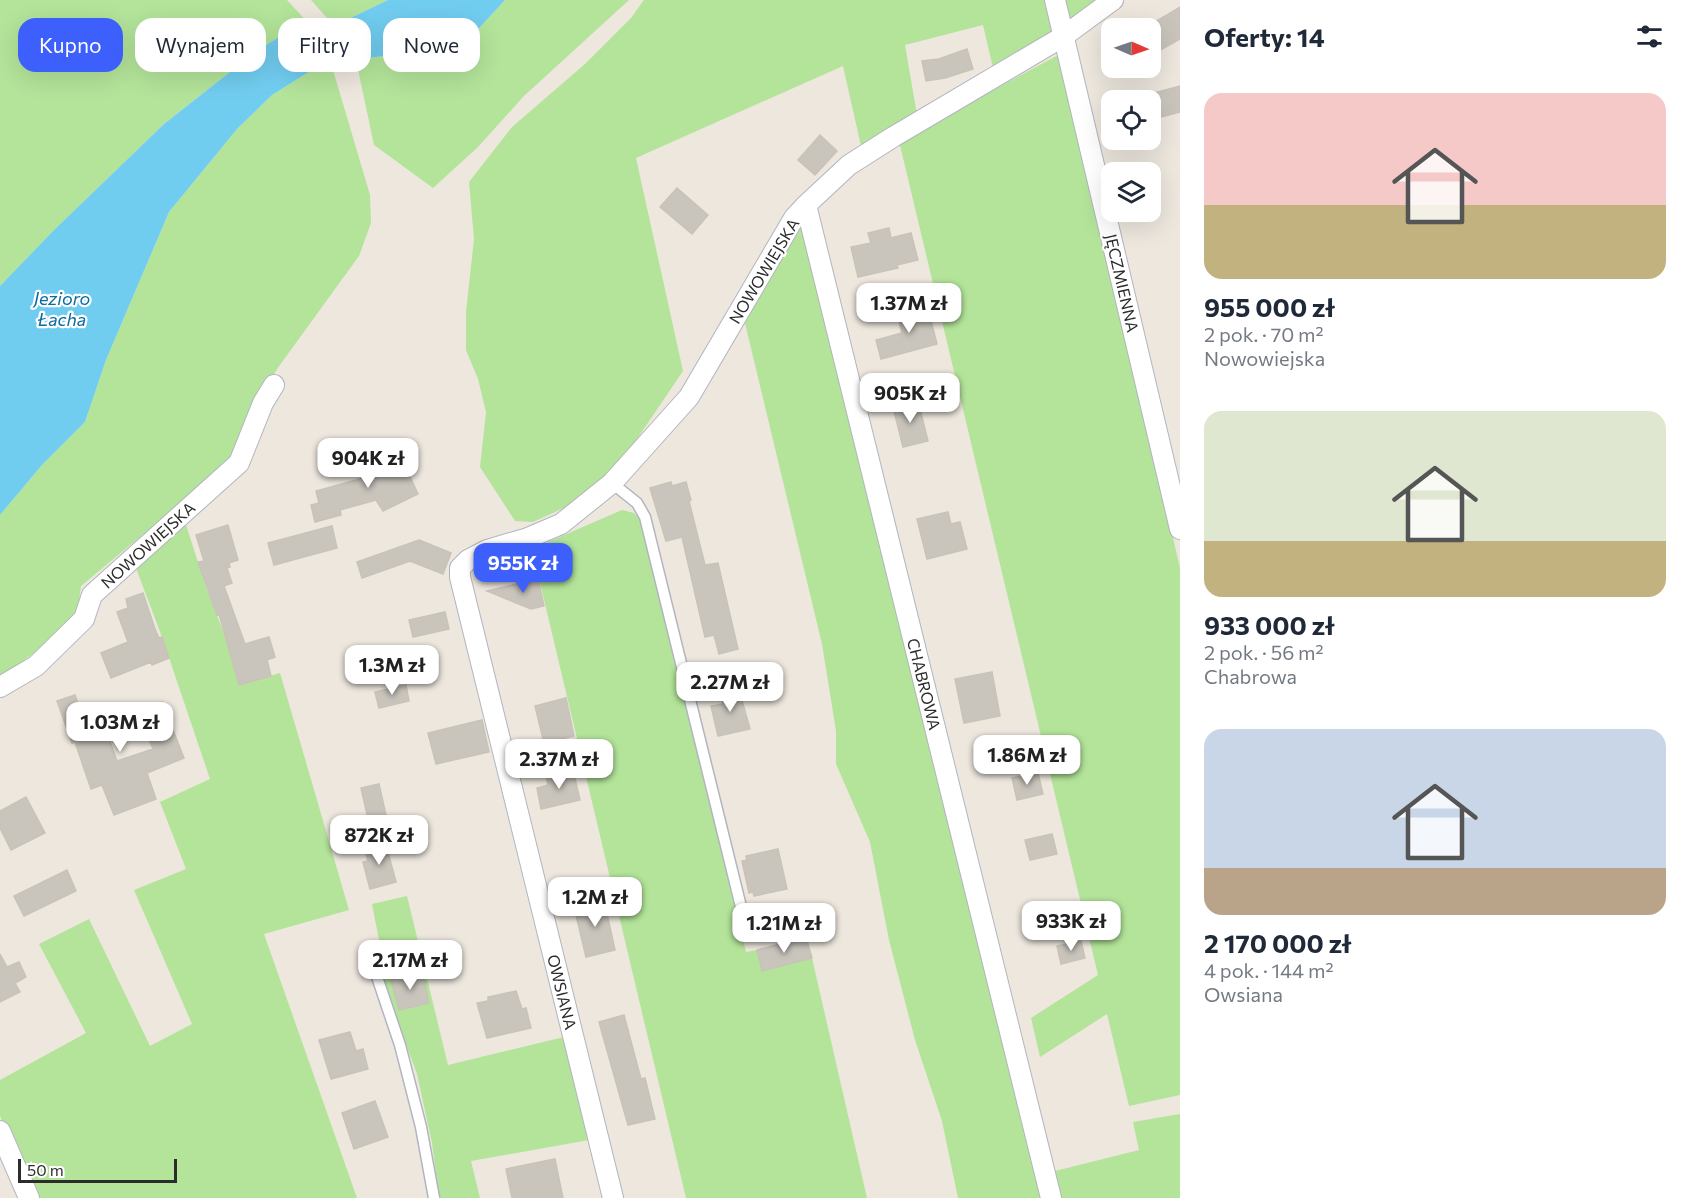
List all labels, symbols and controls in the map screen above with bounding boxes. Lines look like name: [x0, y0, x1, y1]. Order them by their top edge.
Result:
chip: Kupno: [18, 18, 123, 72]
chip: Wynajem: [135, 18, 266, 72]
chip: Filtry: [278, 18, 371, 72]
chip: Nowe: [383, 18, 480, 72]
north arrow: [1101, 18, 1161, 78]
map controls: [1101, 18, 1161, 222]
icon: filters: [1633, 20, 1666, 53]
text: Oferty: 14: [1204, 21, 1325, 52]
button: locate: [1101, 90, 1161, 150]
icon: home: [1381, 132, 1489, 240]
button: layers: [1101, 162, 1161, 222]
street label: NOWOWIEJSKA: [725, 215, 803, 327]
street label: JĘCZMIENNA: [1102, 232, 1143, 334]
pin: 1.37M zł: [847, 283, 971, 334]
water label: Jezioro Łacha: [32, 287, 90, 330]
text: 1.37M zł: [870, 290, 948, 314]
text: 955 000 zł: [1204, 291, 1335, 322]
text: 2 pok. · 70 m²: [1204, 322, 1324, 346]
text: Nowowiejska: [1204, 346, 1325, 370]
pin: 905K zł: [855, 373, 965, 424]
text: 905K zł: [874, 380, 946, 404]
pin: 904K zł: [313, 438, 423, 489]
text: 904K zł: [331, 445, 405, 469]
icon: home: [1381, 450, 1489, 558]
street label: NOWOWIEJSKA: [97, 498, 198, 592]
pin: 955K zł: [468, 543, 578, 594]
text: 955K zł: [488, 550, 558, 574]
text: 933 000 zł: [1204, 609, 1334, 640]
street label: CHABROWA: [904, 636, 945, 732]
text: 2 pok. · 56 m²: [1204, 640, 1324, 664]
pin: 1.3M zł: [337, 645, 447, 696]
text: 1.3M zł: [359, 652, 425, 676]
pin: 2.27M zł: [668, 662, 792, 713]
text: Chabrowa: [1204, 664, 1297, 688]
text: 2.27M zł: [690, 669, 770, 693]
pin: 1.03M zł: [58, 702, 182, 753]
text: 1.03M zł: [80, 709, 160, 733]
pin: 1.86M zł: [965, 735, 1089, 786]
pin: 2.37M zł: [497, 739, 621, 790]
text: 1.86M zł: [987, 742, 1067, 766]
text: 2.37M zł: [519, 746, 599, 770]
icon: home: [1381, 768, 1489, 876]
pin: 872K zł: [324, 815, 434, 866]
text: 872K zł: [344, 822, 414, 846]
pin: 1.2M zł: [540, 877, 650, 928]
text: 1.2M zł: [562, 884, 628, 908]
pin: 933K zł: [1016, 901, 1126, 952]
pin: 1.21M zł: [722, 903, 846, 954]
text: 933K zł: [1036, 908, 1106, 932]
text: 1.21M zł: [746, 910, 822, 934]
text: 2 170 000 zł: [1204, 927, 1351, 958]
pin: 2.17M zł: [348, 940, 472, 991]
text: 2.17M zł: [372, 947, 448, 971]
street label: OWSIANA: [544, 952, 581, 1031]
text: 4 pok. · 144 m²: [1204, 958, 1333, 982]
text: Owsiana: [1204, 982, 1283, 1006]
scale bar: [18, 1156, 177, 1184]
text: 50 m: [27, 1160, 64, 1179]

